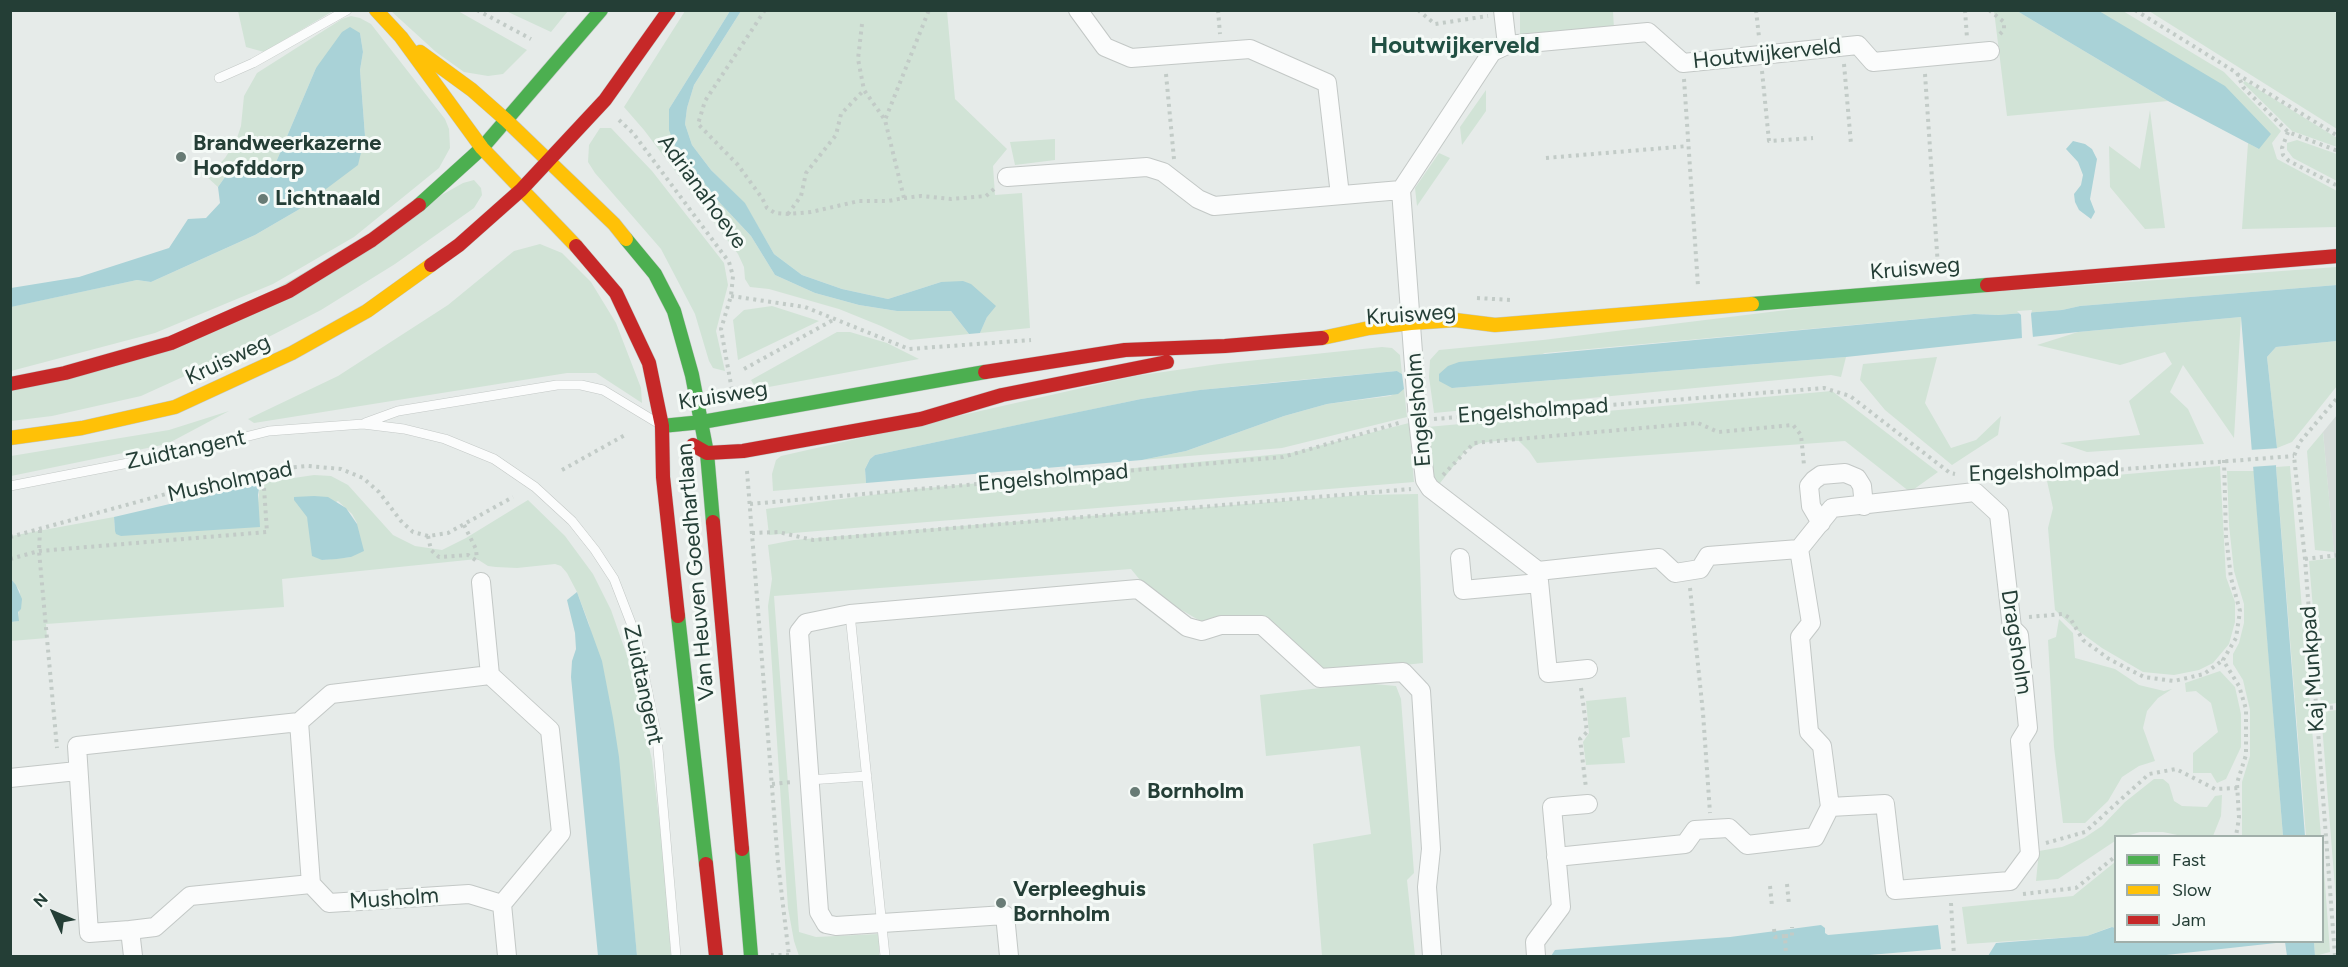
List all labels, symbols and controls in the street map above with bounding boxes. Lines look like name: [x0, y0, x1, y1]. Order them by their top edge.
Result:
district label: Houtwijkerveld: [1370, 32, 1540, 60]
street label: Houtwijkerveld: [1692, 33, 1842, 75]
street label: Adrianahoeve: [652, 130, 752, 254]
place label: Brandweerkazerne Hoofddorp: [193, 131, 382, 182]
marker: Brandweerkazerne Hoofddorp: [174, 150, 188, 164]
place label: Lichtnaald: [275, 186, 380, 212]
marker: Lichtnaald: [256, 192, 270, 206]
street label: Kruisweg: [1869, 252, 1961, 286]
street label: Kruisweg: [1365, 299, 1457, 331]
street label: Kruisweg: [181, 329, 275, 391]
street label: Engelsholm: [1401, 352, 1437, 468]
street label: Kruisweg: [676, 376, 770, 416]
street label: Engelsholmpad: [1457, 393, 1609, 429]
street label: Zuidtangent: [124, 424, 248, 476]
street label: Van Heuven Goedhartlaan: [672, 442, 720, 702]
street label: Musholmpad: [165, 456, 295, 508]
street label: Engelsholmpad: [1968, 456, 2120, 488]
street label: Engelsholmpad: [977, 458, 1129, 498]
street label: Dragsholm: [1995, 588, 2037, 696]
street label: Kaj Munkpad: [2295, 605, 2331, 733]
street label: Zuidtangent: [617, 623, 669, 747]
place label: Bornholm: [1147, 779, 1244, 805]
marker: Bornholm: [1128, 785, 1142, 799]
legend: [2114, 835, 2324, 943]
text: Fast: [2172, 849, 2206, 871]
place label: Verpleeghuis Bornholm: [1013, 877, 1146, 928]
text: Slow: [2172, 879, 2211, 901]
north arrow: [24, 883, 84, 943]
street label: Musholm: [348, 883, 440, 915]
text: N: [30, 889, 52, 911]
marker: Verpleeghuis Bornholm: [994, 896, 1008, 910]
text: Jam: [2172, 909, 2206, 931]

